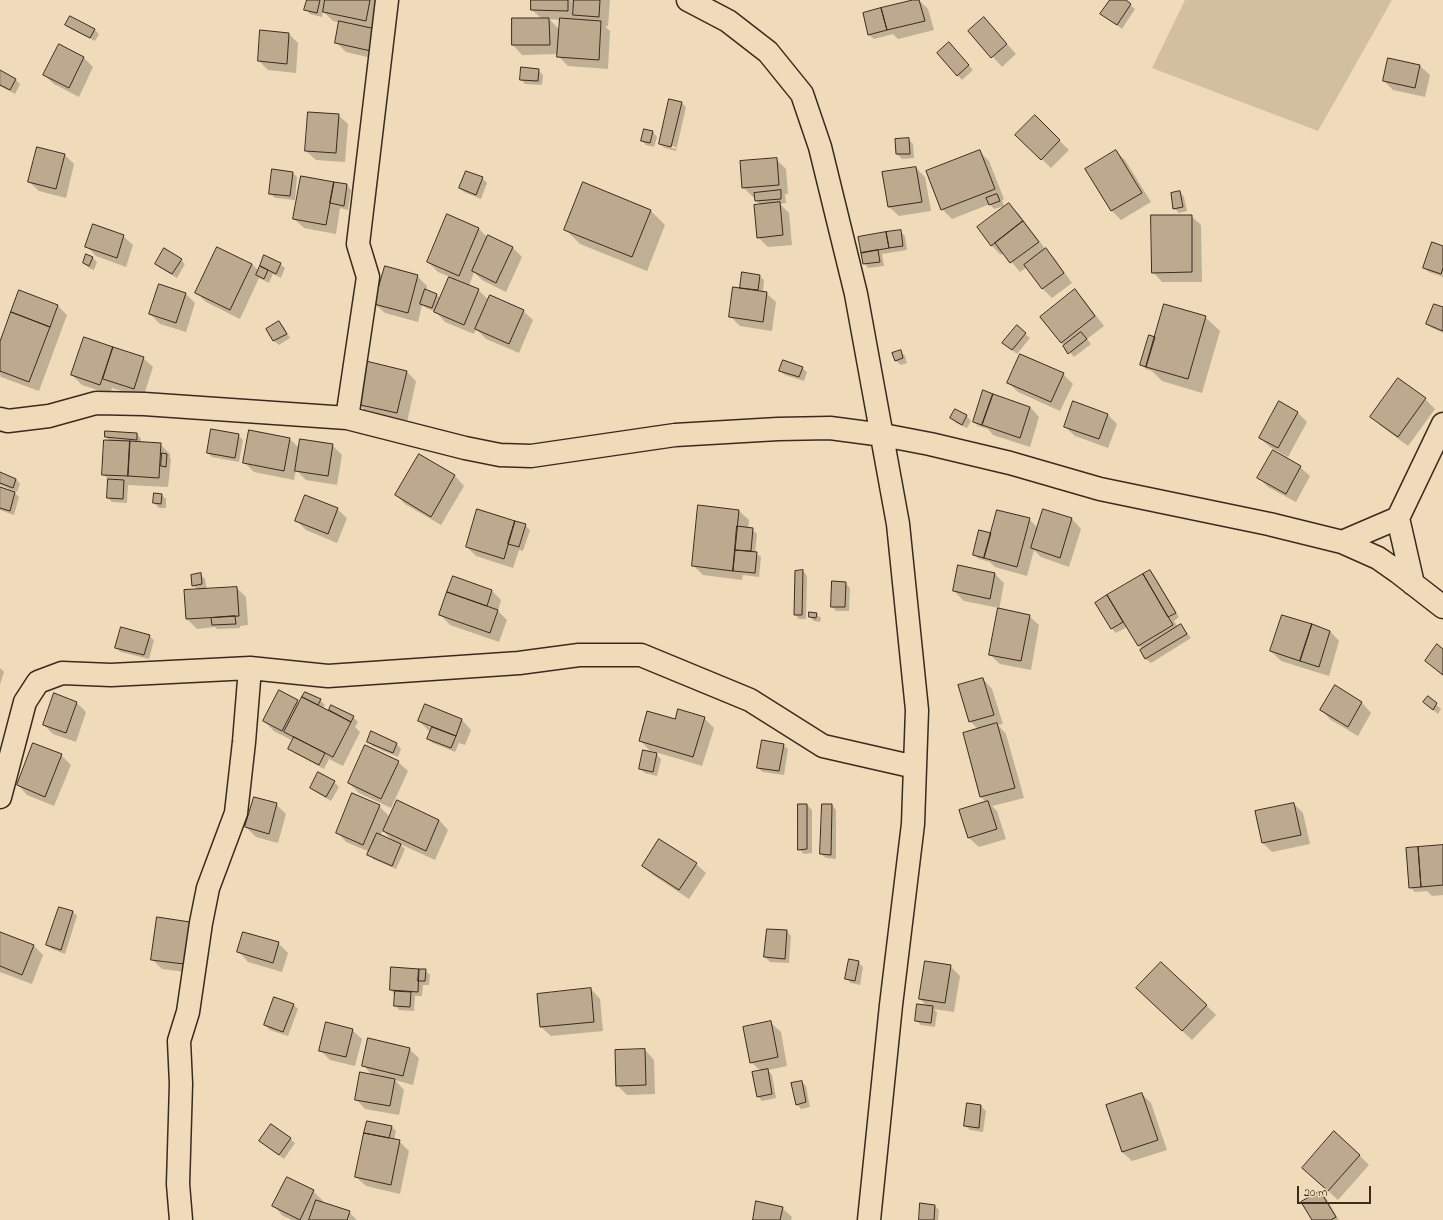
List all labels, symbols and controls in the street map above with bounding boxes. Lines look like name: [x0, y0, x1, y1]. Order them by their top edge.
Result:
scale bar: [1299, 1178, 1373, 1204]
text: 20 m: [1304, 1184, 1327, 1202]

